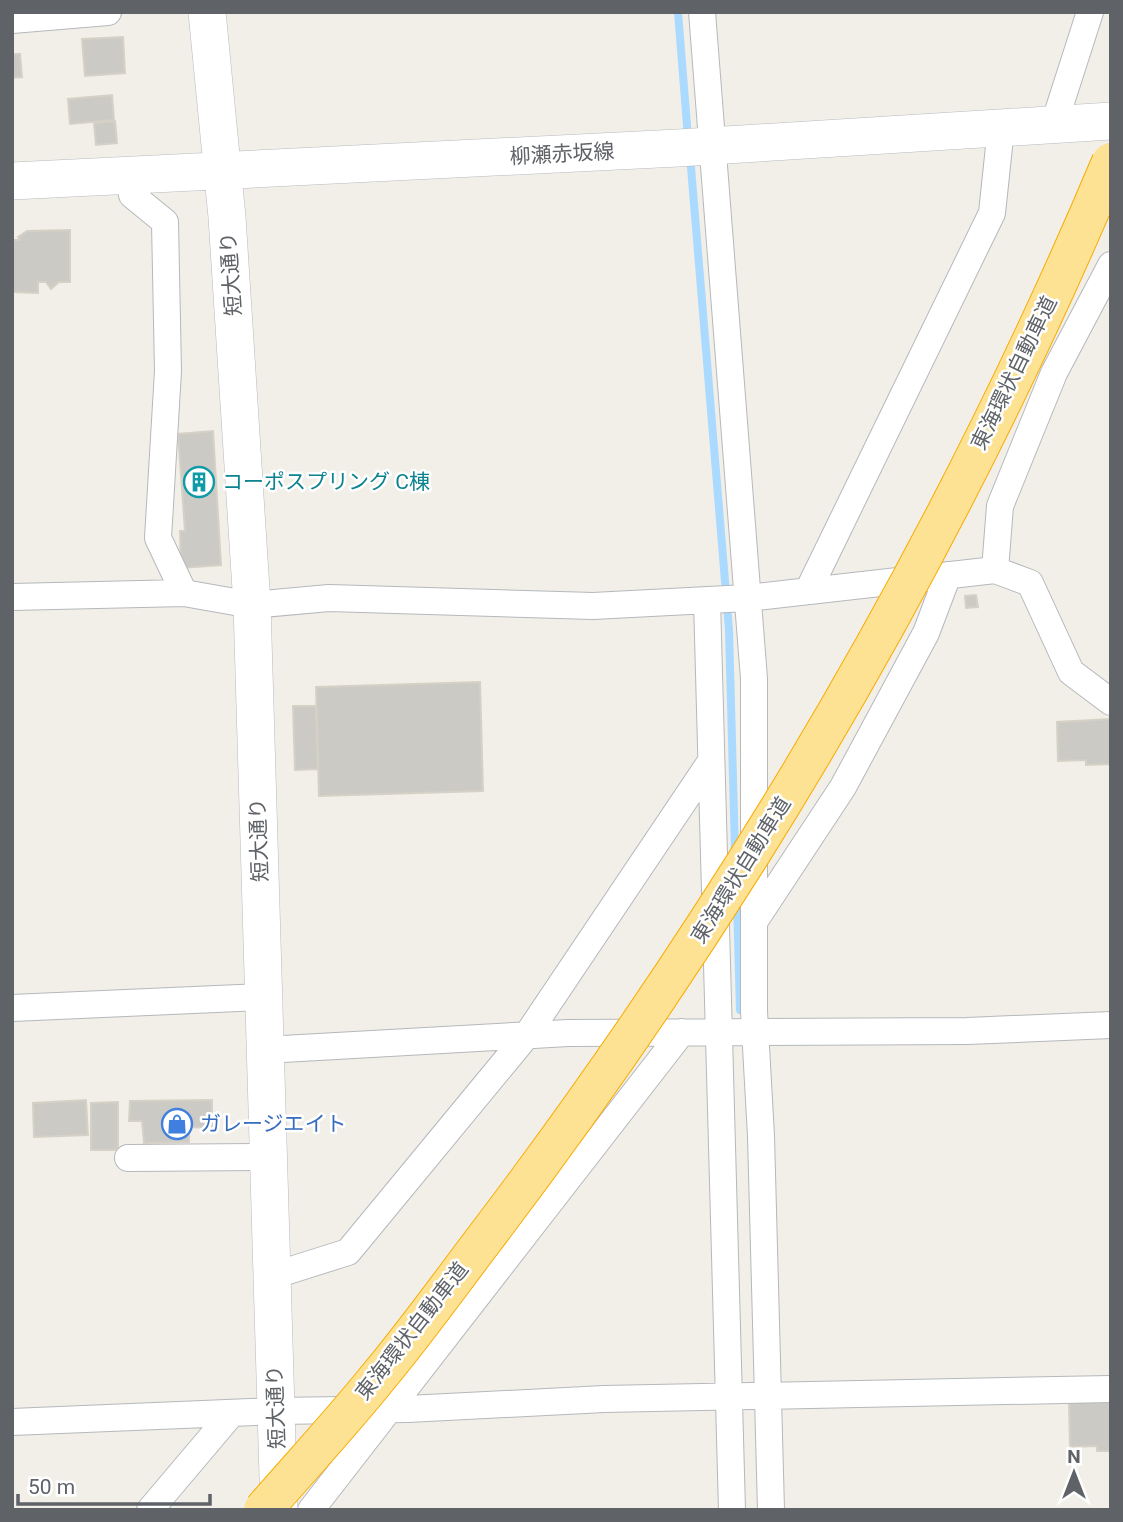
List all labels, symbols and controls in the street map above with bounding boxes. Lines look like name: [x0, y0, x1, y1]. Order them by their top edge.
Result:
street label: 柳瀬赤坂線: [509, 139, 615, 169]
street label: 短大通り: [216, 231, 246, 317]
street label: 東海環状自動車道: [966, 292, 1062, 454]
building icon: コーポスプリング C棟: [182, 465, 216, 499]
place label: コーポスプリング C棟: [222, 470, 430, 494]
street label: 東海環状自動車道: [686, 792, 796, 948]
street label: 短大通り: [246, 798, 272, 882]
shop icon: ガレージエイト: [160, 1107, 194, 1141]
place label: ガレージエイト: [200, 1112, 347, 1136]
street label: 東海環状自動車道: [351, 1257, 473, 1405]
street label: 短大通り: [263, 1365, 289, 1449]
north arrow: [1039, 1438, 1109, 1508]
text: N: [1067, 1445, 1081, 1468]
scale bar: [18, 1462, 210, 1506]
text: 50 m: [28, 1475, 75, 1499]

